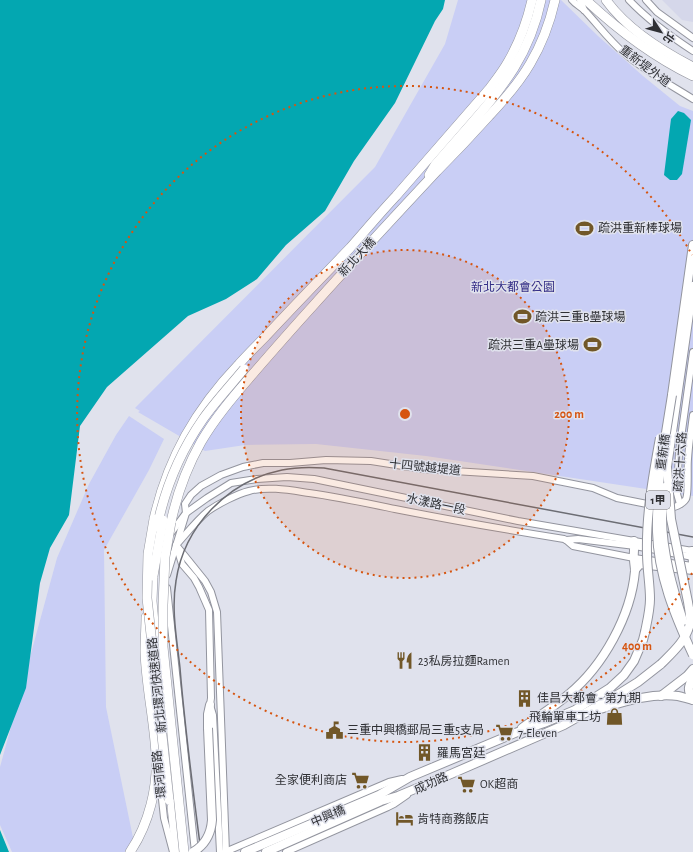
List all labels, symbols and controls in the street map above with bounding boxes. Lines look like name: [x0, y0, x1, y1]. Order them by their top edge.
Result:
north arrow: [641, 12, 681, 52]
text: 北: [661, 30, 676, 45]
street label: 重新堤外道: [617, 42, 673, 89]
sports icon: 疏洪重新棒球場: [575, 218, 595, 238]
place label: 疏洪重新棒球場: [598, 221, 682, 234]
street label: 新北大橋: [336, 235, 378, 279]
park label: 新北大都會公園: [471, 280, 555, 293]
sports icon: 疏洪三重B壘球場: [512, 307, 532, 327]
place label: 疏洪三重B壘球場: [535, 310, 625, 323]
sports icon: 疏洪三重A壘球場: [582, 335, 602, 355]
place label: 疏洪三重A壘球場: [488, 338, 579, 351]
centre of rings: [398, 407, 412, 421]
text: 200 m: [554, 408, 584, 420]
street label: 疏洪十六路: [671, 432, 688, 492]
street label: 重新橋: [654, 433, 671, 471]
street label: 十四號越堤道: [389, 456, 462, 477]
street label: 水漾路一段: [405, 491, 467, 516]
road number: 1甲: [646, 491, 670, 509]
street label: 新北環河快速道路: [145, 637, 168, 733]
text: 400 m: [622, 640, 652, 652]
restaurant icon: 23私房拉麵Ramen: [395, 651, 415, 671]
place label: 23私房拉麵Ramen: [418, 654, 510, 667]
building icon: 佳昌大都會 - 第九期: [514, 688, 534, 708]
place label: 佳昌大都會 - 第九期: [537, 691, 641, 704]
shop icon: 飛輪單車工坊: [604, 707, 624, 727]
place label: 飛輪單車工坊: [529, 710, 601, 723]
public building icon: 三重中興橋郵局三重5支局: [324, 720, 344, 740]
place label: 三重中興橋郵局三重5支局: [347, 723, 484, 736]
supermarket icon: 7-Eleven: [495, 723, 515, 743]
place label: 7-Eleven: [518, 727, 557, 739]
building icon: 羅馬宮廷: [414, 743, 434, 763]
place label: 羅馬宮廷: [437, 746, 486, 759]
street label: 環河南路: [150, 749, 167, 799]
street label: 成功路: [412, 769, 450, 796]
supermarket icon: 全家便利商店: [350, 770, 370, 790]
place label: 全家便利商店: [275, 773, 347, 786]
supermarket icon: OK超商: [457, 774, 477, 794]
place label: OK超商: [480, 777, 518, 790]
street label: 中興橋: [309, 803, 347, 829]
hotel icon: 肯特商務飯店: [394, 809, 414, 829]
place label: 肯特商務飯店: [417, 812, 489, 825]

